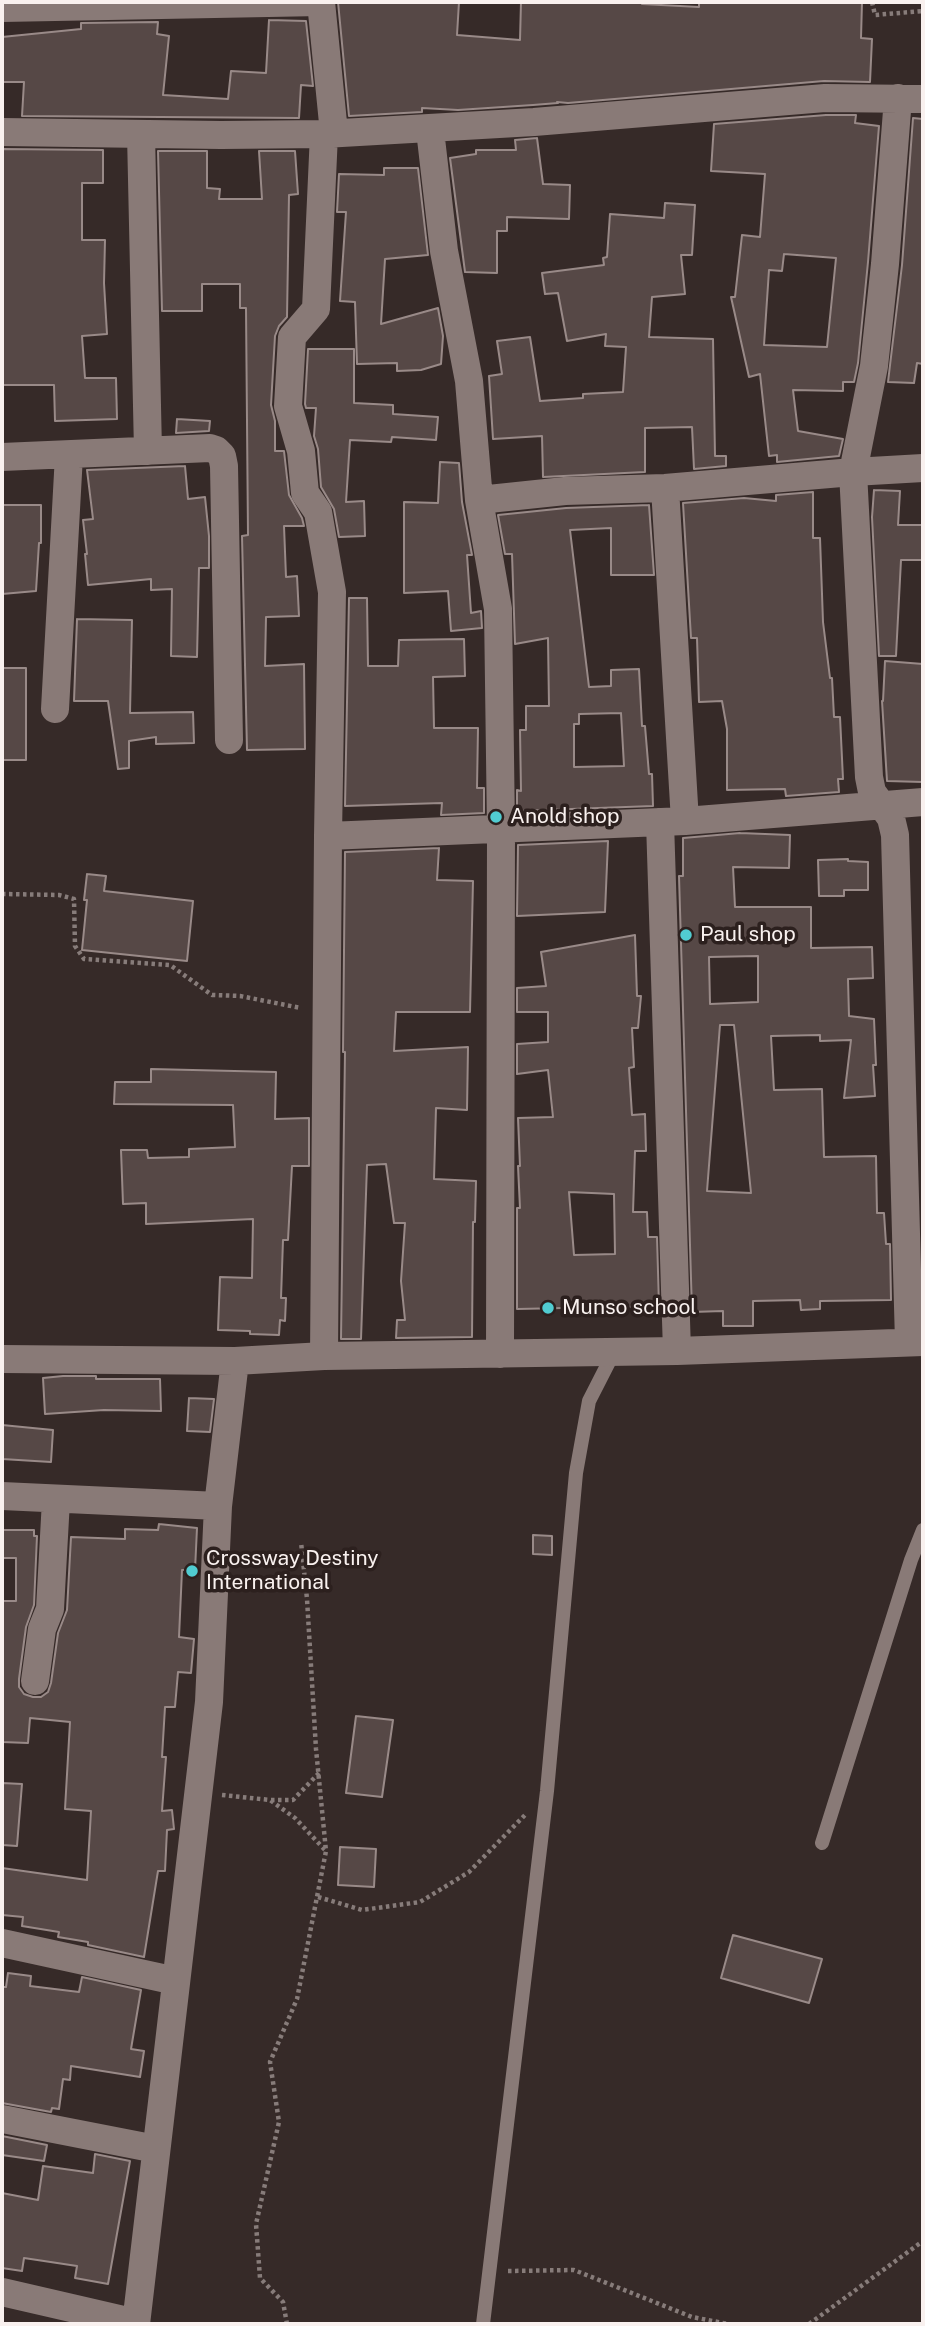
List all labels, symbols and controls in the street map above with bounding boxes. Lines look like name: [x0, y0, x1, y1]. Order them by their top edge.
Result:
place label: Anold shop: [510, 804, 619, 830]
marker: Anold shop: [488, 809, 504, 825]
place label: Paul shop: [700, 922, 796, 948]
marker: Paul shop: [678, 927, 694, 943]
place label: Munso school: [562, 1295, 697, 1321]
marker: Munso school: [540, 1300, 556, 1316]
place label: Crossway Destiny International: [206, 1546, 378, 1596]
marker: Crossway Destiny International: [184, 1563, 200, 1579]

